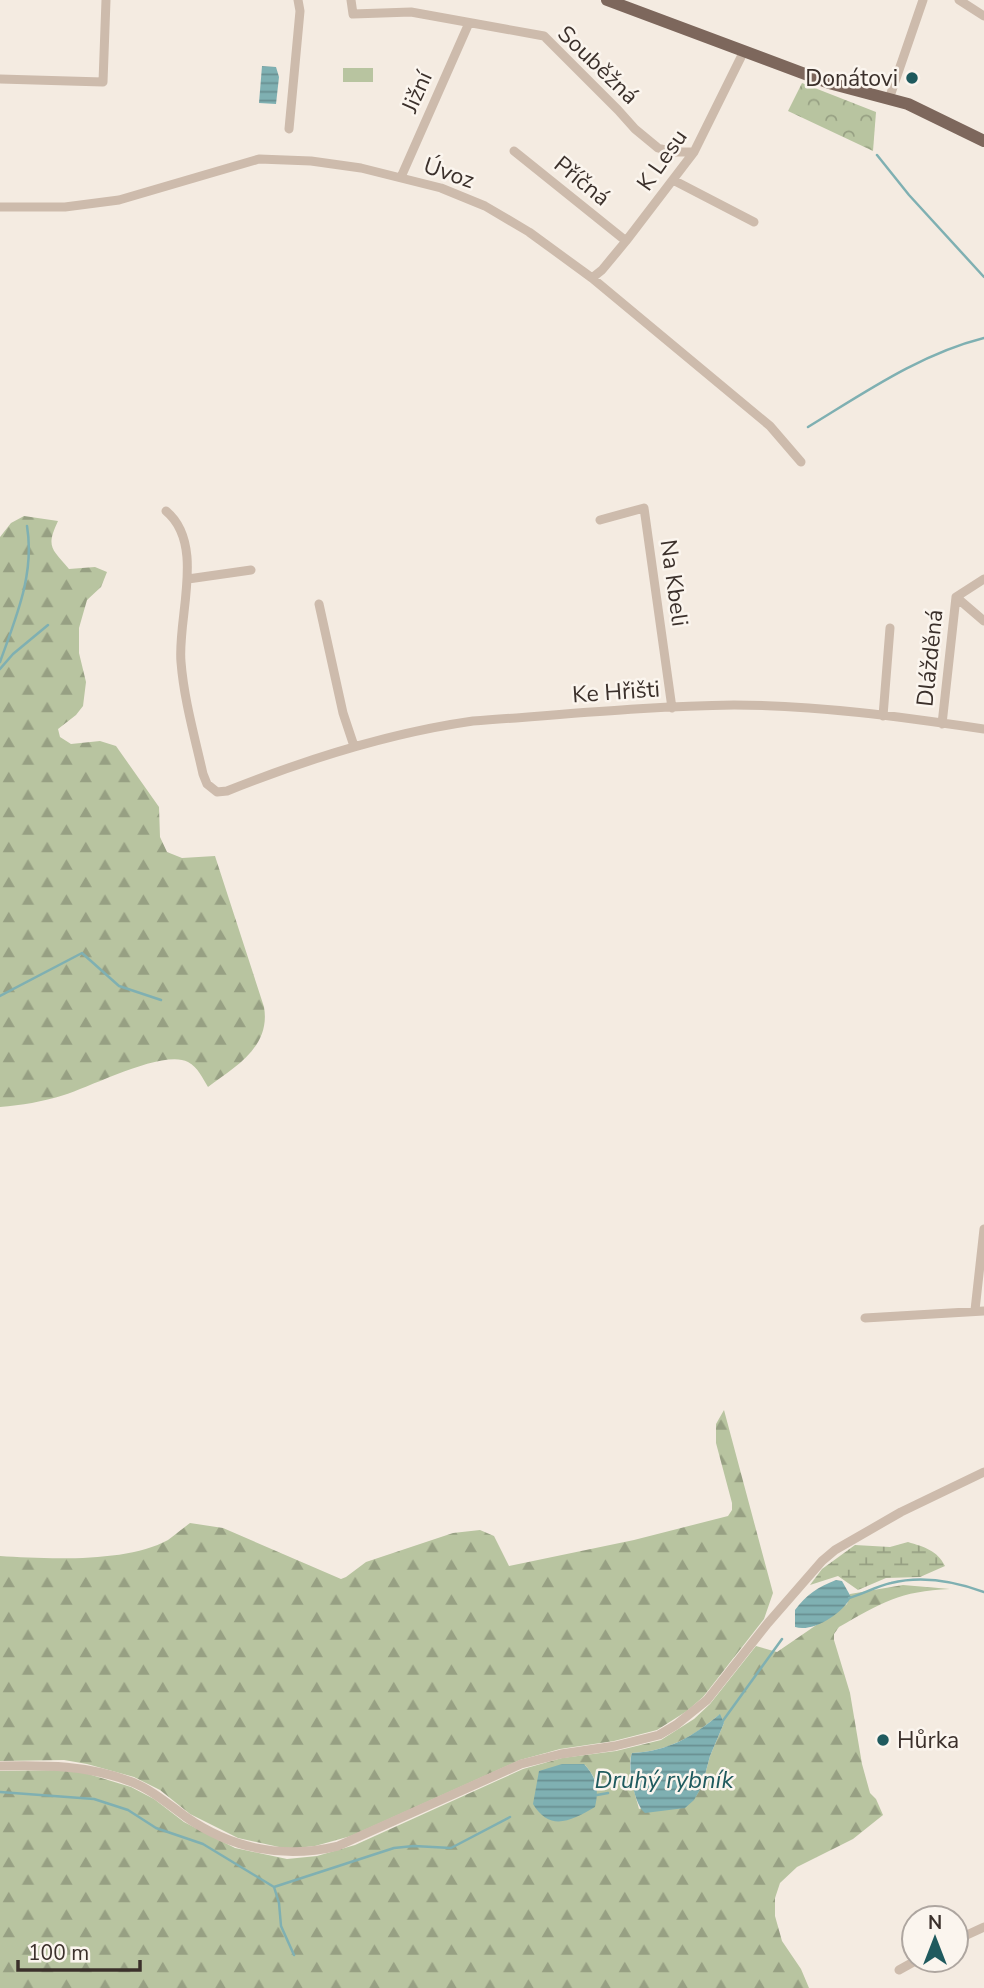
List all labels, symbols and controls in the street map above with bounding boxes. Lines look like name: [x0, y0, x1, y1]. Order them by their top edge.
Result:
street label: Souběžná: [551, 19, 645, 111]
place label: Donátovi: [805, 63, 898, 94]
street label: Jižní: [394, 65, 440, 118]
marker: Donátovi: [904, 70, 920, 86]
street label: K Lesu: [630, 123, 694, 197]
street label: Příčná: [547, 149, 617, 213]
street label: Úvoz: [420, 150, 478, 196]
street label: Na Kbeli: [653, 538, 695, 628]
street label: Dlážděná: [909, 608, 951, 708]
street label: Ke Hřišti: [571, 673, 661, 711]
place label: Hůrka: [897, 1725, 959, 1756]
marker: Hůrka: [875, 1732, 891, 1748]
water label: Druhý rybník: [594, 1764, 735, 1796]
north arrow: [900, 1904, 970, 1974]
text: N: [928, 1910, 942, 1936]
scale bar: [18, 1928, 140, 1972]
text: 100 m: [28, 1939, 89, 1967]

